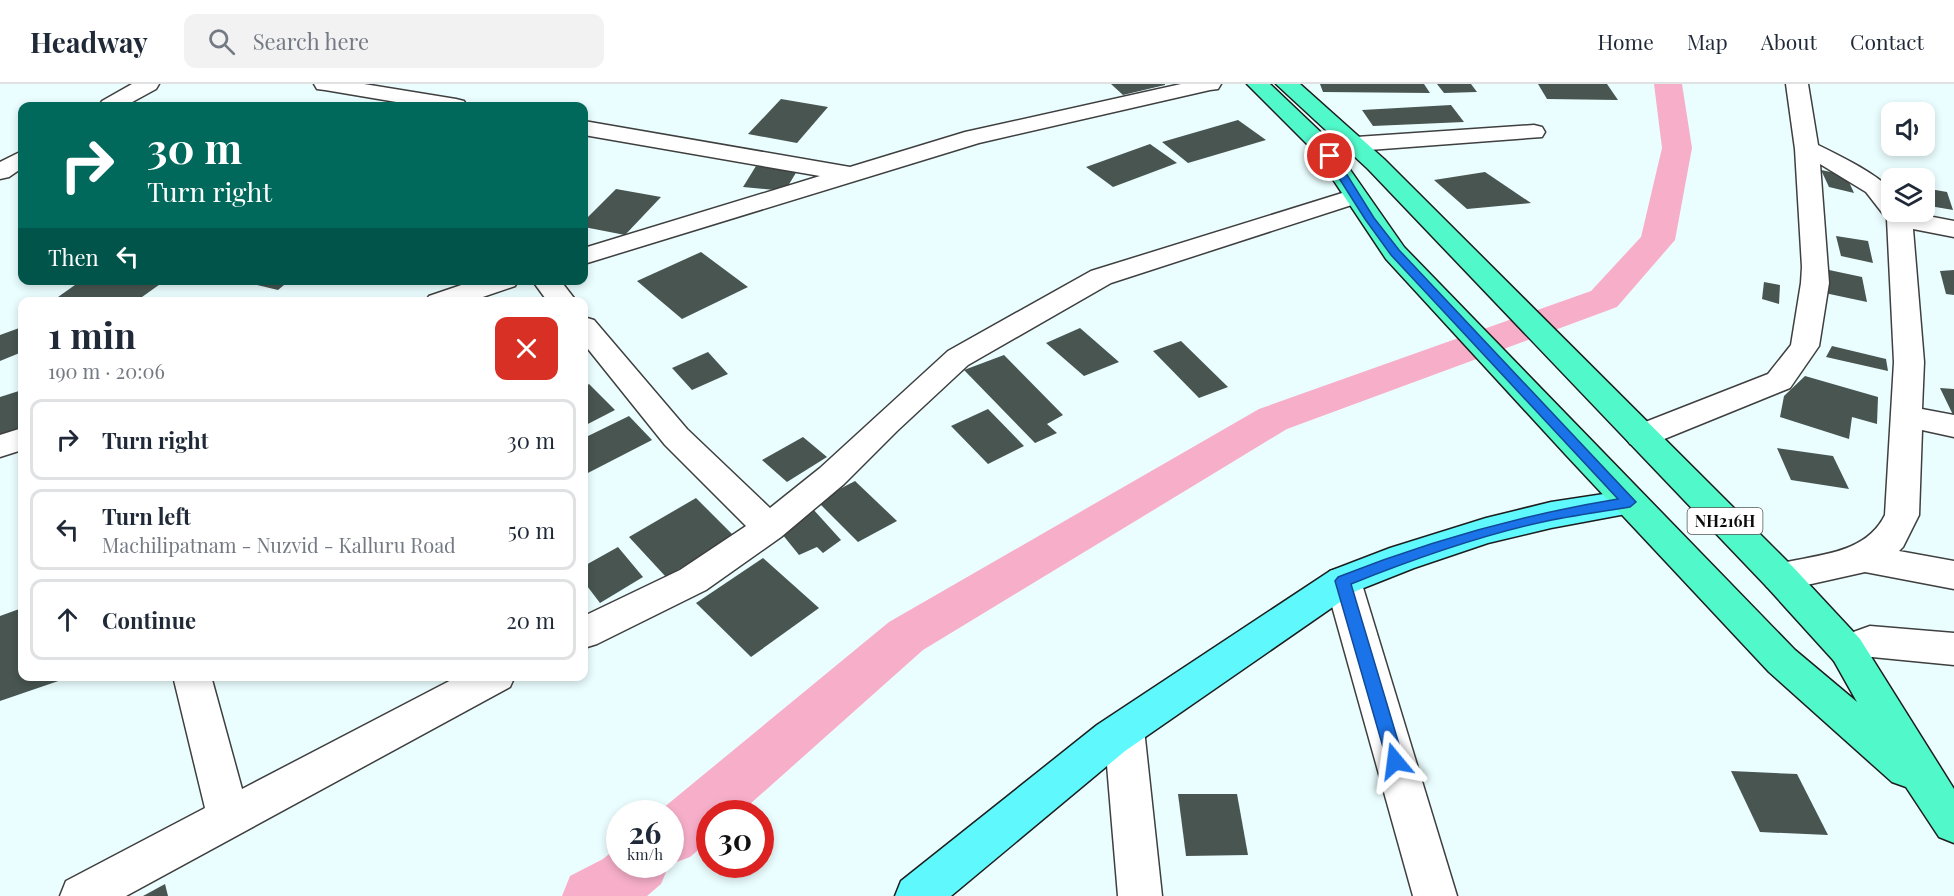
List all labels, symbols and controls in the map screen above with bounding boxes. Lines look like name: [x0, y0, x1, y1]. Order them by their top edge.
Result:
search box: [184, 14, 604, 68]
text: Headway: [30, 23, 148, 60]
icon: search: [205, 25, 238, 58]
text: Search here: [253, 26, 369, 56]
text: Home: [1598, 27, 1654, 55]
text: Map: [1687, 27, 1728, 55]
text: About: [1761, 27, 1817, 55]
text: Contact: [1850, 27, 1924, 55]
map controls: [1881, 102, 1935, 222]
button: sound: [1881, 102, 1935, 156]
text: 30 m: [147, 119, 242, 175]
icon: right: [48, 126, 126, 204]
pin: [1304, 130, 1355, 181]
icon: arrive: [1313, 139, 1346, 172]
button: layers: [1881, 168, 1935, 222]
text: Turn right: [147, 173, 272, 209]
icon: left: [111, 240, 144, 273]
text: Then: [48, 242, 99, 272]
text: 1 min: [48, 310, 136, 358]
button: close: [495, 317, 558, 380]
text: 190 m · 20:06: [48, 357, 165, 384]
icon: right: [51, 423, 84, 456]
text: Turn right: [102, 425, 208, 455]
text: 30 m: [507, 425, 555, 455]
text: Turn left: [102, 501, 191, 531]
road number: NH216H: [1688, 508, 1762, 534]
icon: left: [51, 513, 84, 546]
text: 50 m: [508, 515, 555, 545]
text: Machilipatnam - Nuzvid - Kalluru Road: [102, 531, 456, 558]
icon: ahead: [51, 603, 84, 636]
text: Continue: [102, 605, 196, 635]
text: 20 m: [506, 605, 555, 635]
position arrow: [1363, 729, 1427, 793]
speed limit sign: 30: [696, 800, 774, 878]
text: 26: [629, 812, 661, 852]
text: km/h: [627, 844, 663, 864]

